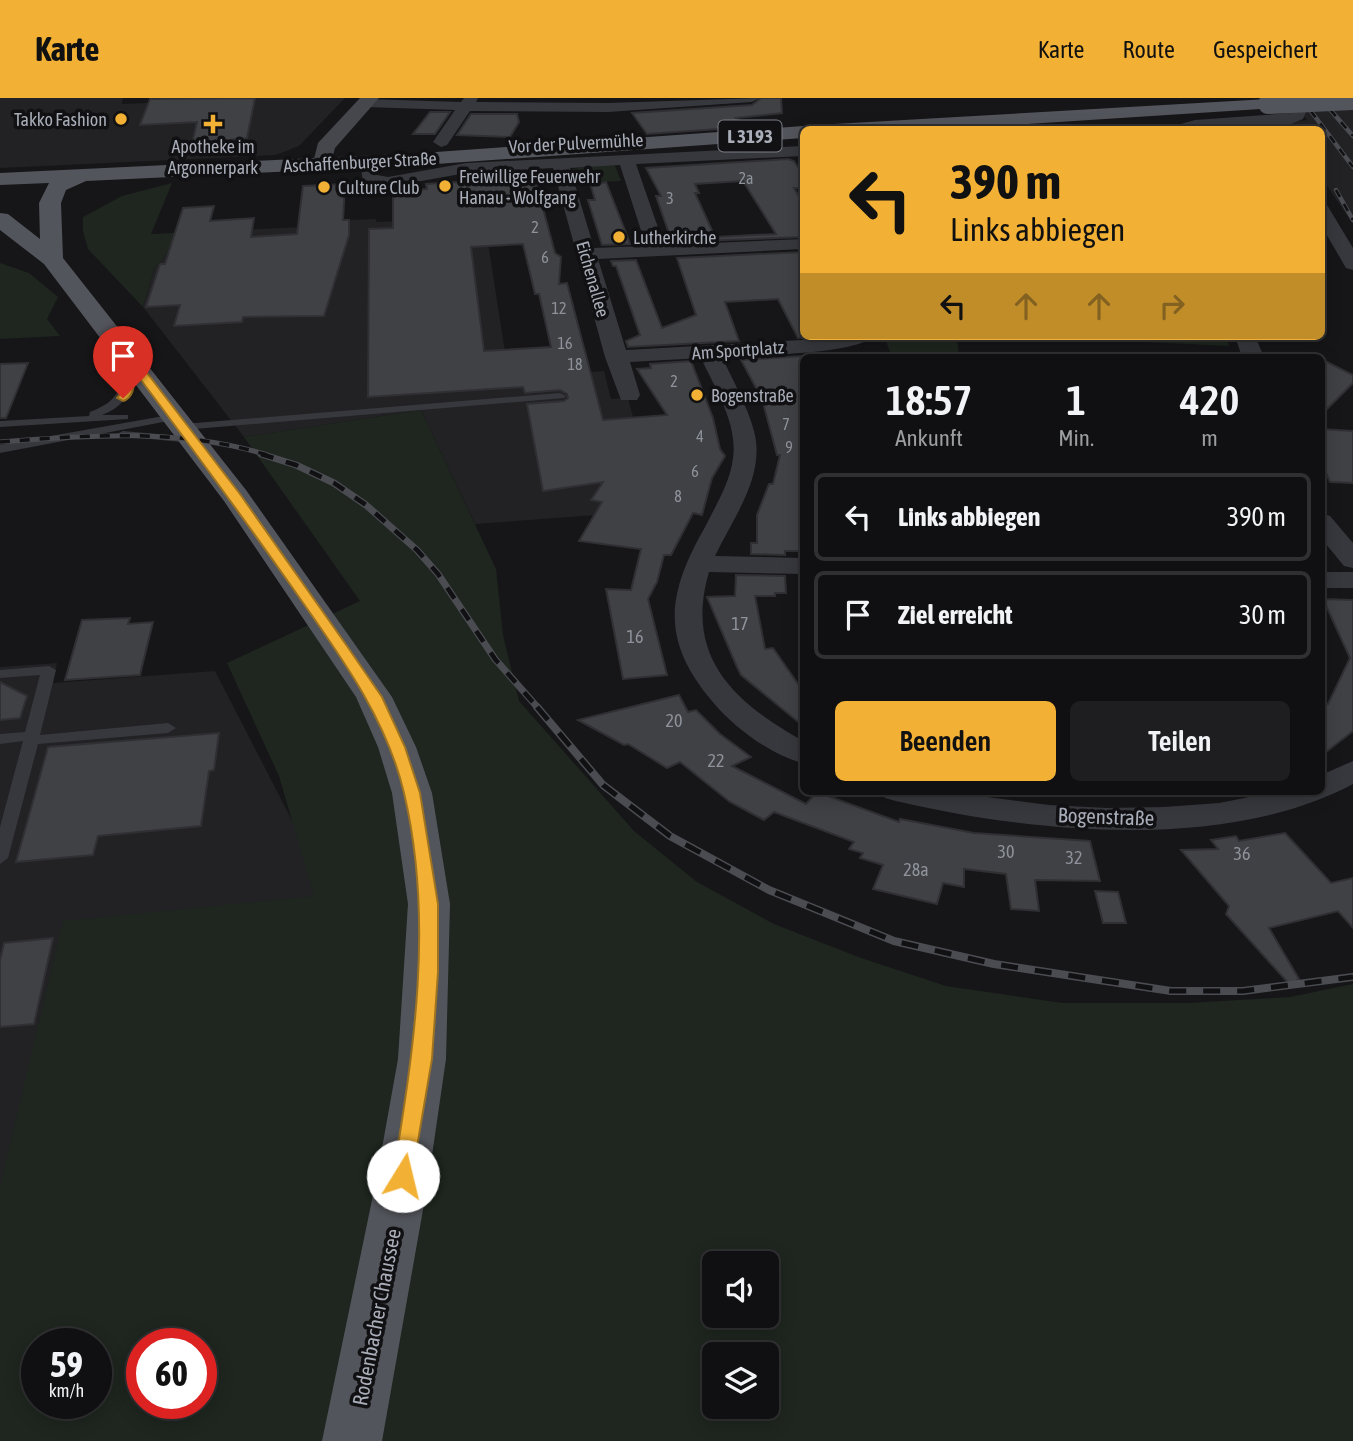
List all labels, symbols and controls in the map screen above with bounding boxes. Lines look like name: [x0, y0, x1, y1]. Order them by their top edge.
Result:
text: Karte: [35, 30, 99, 68]
text: Karte: [1038, 36, 1084, 63]
text: Route: [1122, 36, 1175, 63]
text: Gespeichert: [1213, 36, 1318, 63]
place label: Takko Fashion: [14, 109, 107, 130]
marker: Takko Fashion: [113, 111, 129, 127]
marker: Apotheke im Argonnerpark: [205, 116, 221, 132]
road number: L 3193: [718, 120, 782, 152]
street label: Vor der Pulvermühle: [508, 129, 644, 157]
place label: Apotheke im Argonnerpark: [168, 136, 258, 178]
street label: Aschaffenburger Straße: [283, 147, 437, 177]
text: 390 m: [950, 153, 1061, 209]
icon: left: [835, 154, 926, 245]
place label: Freiwillige Feuerwehr Hanau - Wolfgang: [459, 166, 601, 208]
house number: 2a: [739, 169, 753, 187]
place label: Culture Club: [338, 177, 420, 198]
marker: Freiwillige Feuerwehr Hanau - Wolfgang: [437, 178, 453, 194]
marker: Culture Club: [316, 179, 332, 195]
house number: 3: [666, 189, 674, 207]
text: Links abbiegen: [950, 211, 1125, 248]
house number: 2: [531, 218, 539, 236]
place label: Lutherkirche: [633, 227, 716, 248]
marker: Lutherkirche: [611, 229, 627, 245]
street label: Eichenallee: [572, 239, 614, 319]
house number: 6: [541, 248, 549, 266]
icon: left: [934, 287, 972, 325]
icon: ahead: [1007, 287, 1045, 325]
icon: ahead: [1080, 287, 1118, 325]
icon: right: [1153, 287, 1191, 325]
house number: 12: [551, 299, 567, 317]
pin: [93, 326, 153, 398]
house number: 16: [557, 334, 573, 352]
street label: Am Sportplatz: [691, 336, 785, 364]
icon: arrive: [104, 337, 142, 375]
house number: 18: [567, 355, 583, 373]
house number: 2: [670, 372, 678, 390]
text: 18:57: [886, 376, 972, 424]
text: 1: [1066, 376, 1086, 424]
text: 420: [1180, 376, 1239, 424]
place label: Bogenstraße: [711, 385, 794, 406]
marker: Bogenstraße: [689, 387, 705, 403]
house number: 7: [782, 415, 790, 433]
text: Ankunft: [895, 425, 963, 451]
text: Min.: [1058, 425, 1094, 451]
text: m: [1201, 425, 1218, 451]
house number: 4: [696, 427, 704, 445]
house number: 9: [785, 438, 793, 456]
house number: 6: [691, 462, 699, 480]
house number: 8: [674, 487, 682, 505]
icon: left: [839, 498, 877, 536]
text: Links abbiegen: [898, 502, 1040, 532]
text: 390 m: [1227, 502, 1286, 532]
icon: arrive: [839, 596, 877, 634]
text: Ziel erreicht: [898, 600, 1013, 630]
text: 30 m: [1239, 600, 1286, 630]
house number: 17: [732, 613, 748, 634]
house number: 16: [627, 626, 643, 647]
button: Beenden: [835, 701, 1056, 781]
button: Teilen: [1070, 701, 1290, 781]
house number: 20: [666, 710, 682, 731]
house number: 22: [708, 750, 724, 771]
street label: Bogenstraße: [1057, 802, 1155, 830]
house number: 30: [998, 841, 1014, 862]
house number: 36: [1234, 843, 1250, 864]
house number: 32: [1066, 847, 1082, 868]
house number: 28a: [903, 859, 929, 880]
position arrow: [366, 1139, 440, 1213]
street label: Rodenbacher Chaussee: [347, 1227, 405, 1407]
map controls: [702, 1251, 779, 1419]
button: sound: [702, 1251, 779, 1328]
speed limit sign: 60: [126, 1328, 217, 1419]
button: layers: [702, 1342, 779, 1419]
text: 59: [50, 1344, 83, 1384]
text: km/h: [49, 1380, 84, 1401]

